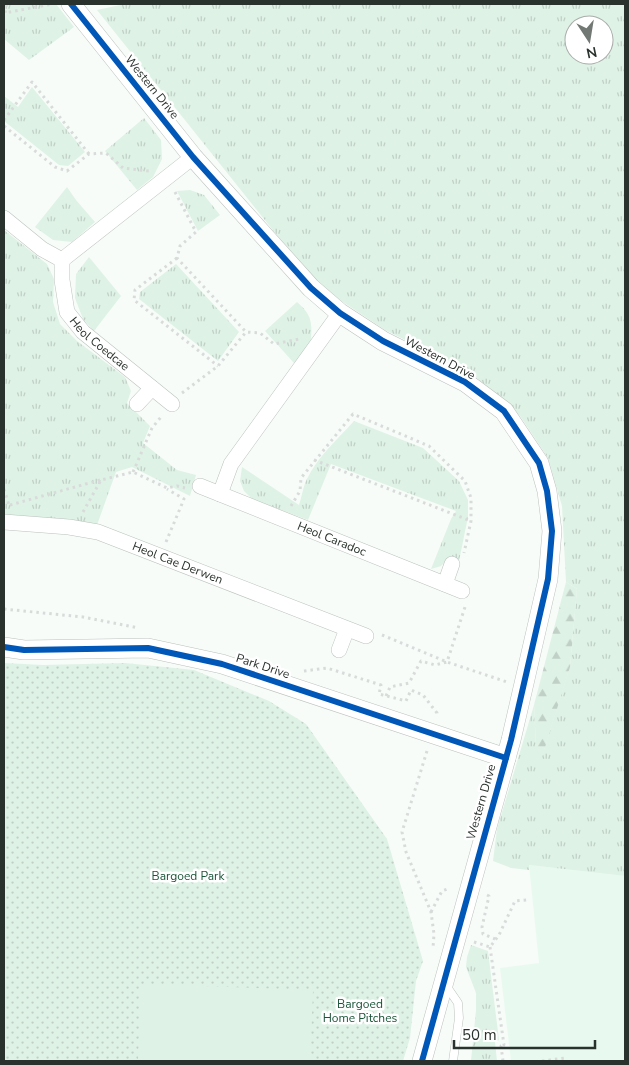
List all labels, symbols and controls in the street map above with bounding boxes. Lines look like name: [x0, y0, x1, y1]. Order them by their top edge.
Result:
north arrow: [564, 15, 614, 65]
text: N: [584, 42, 599, 63]
street label: Western Drive: [121, 52, 183, 122]
street label: Heol Coedcae: [66, 313, 133, 374]
street label: Western Drive: [402, 333, 478, 383]
street label: Heol Caradoc: [295, 518, 369, 560]
street label: Heol Cae Derwen: [130, 538, 225, 588]
street label: Park Drive: [234, 650, 292, 682]
street label: Western Drive: [463, 762, 499, 842]
park label: Bargoed Park: [152, 868, 225, 884]
park label: Bargoed Home Pitches: [323, 996, 398, 1026]
scale bar: [454, 1018, 595, 1050]
text: 50 m: [462, 1025, 497, 1045]

